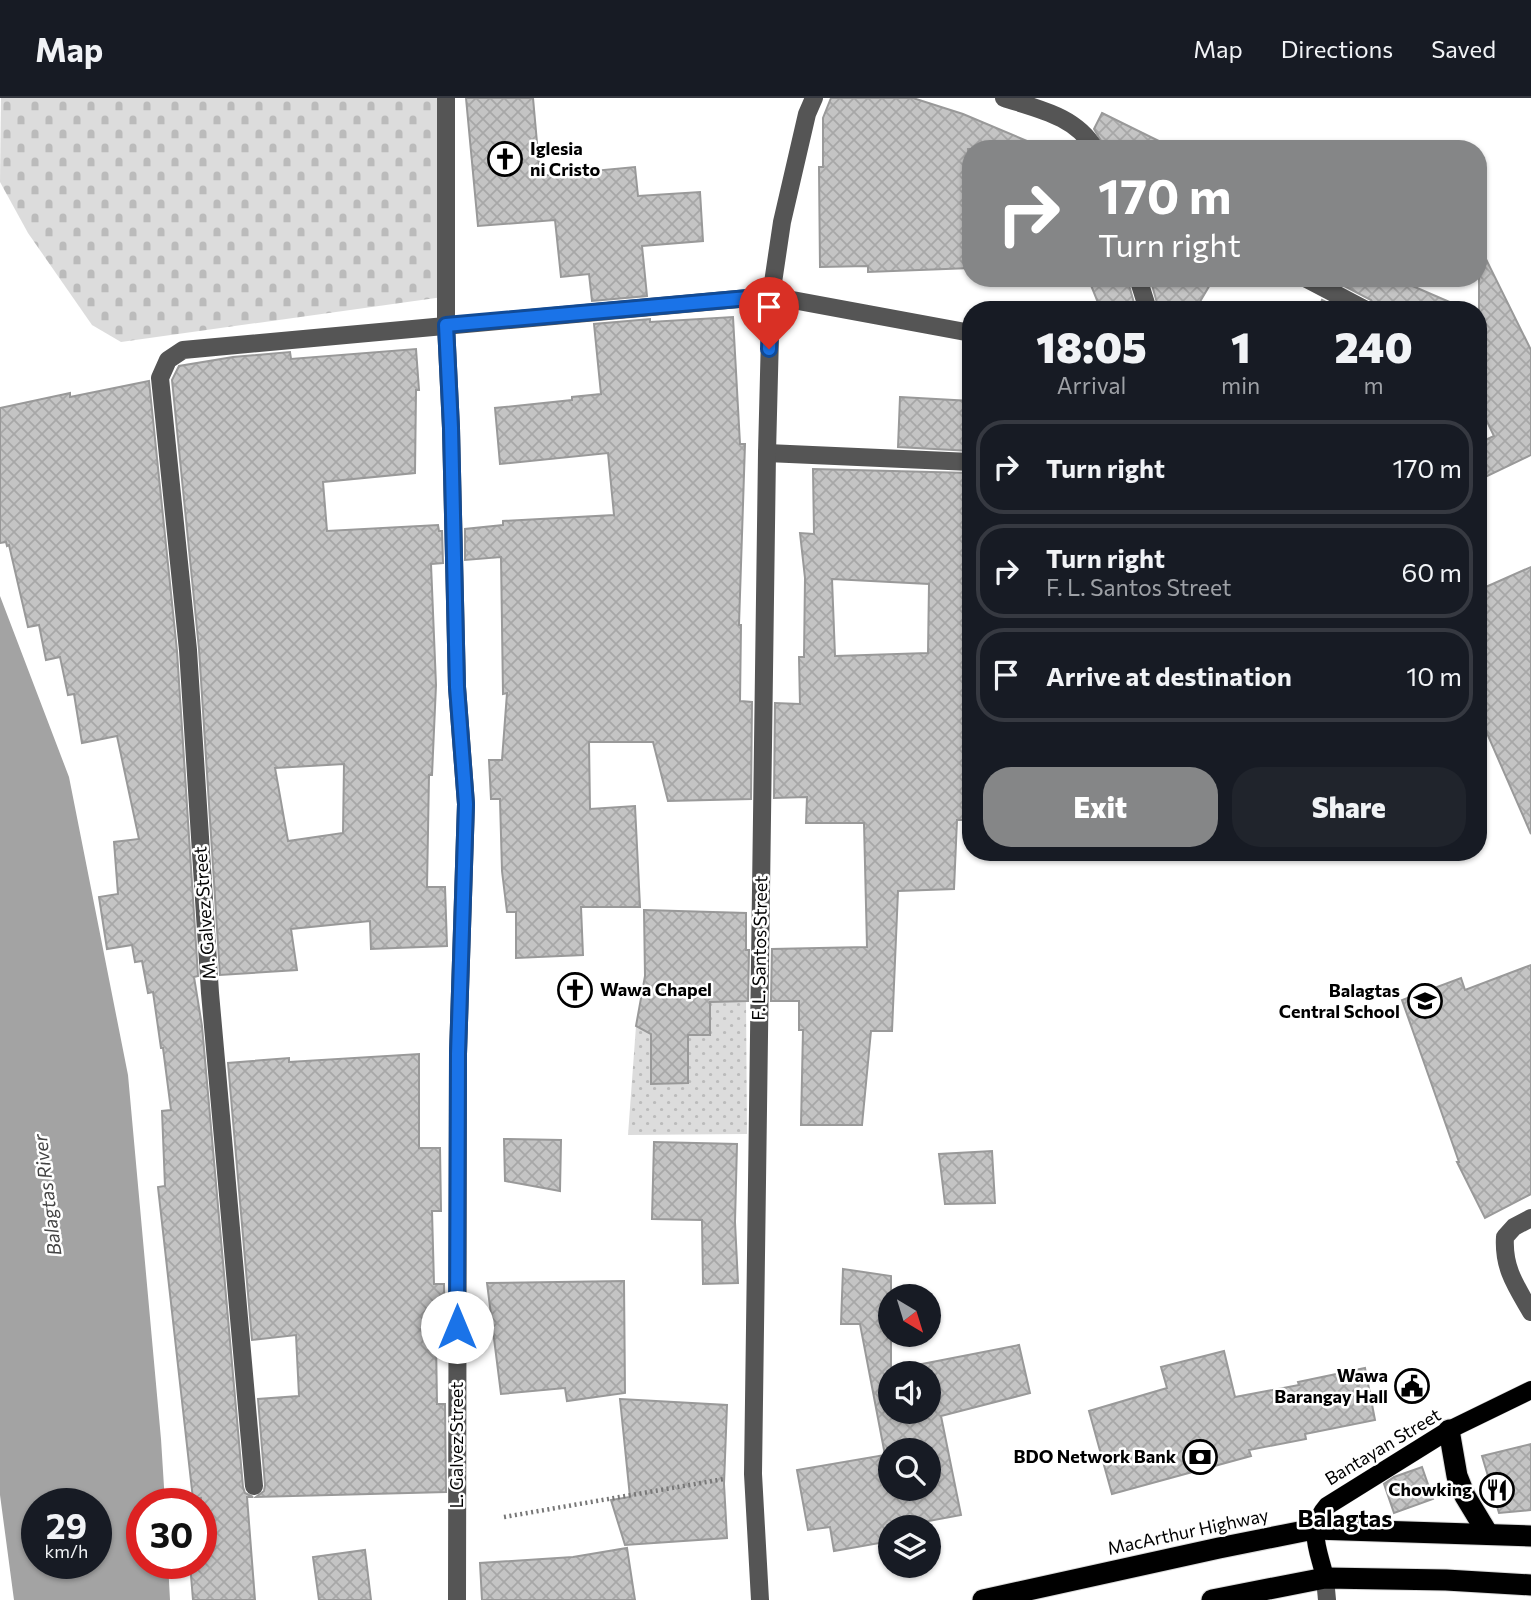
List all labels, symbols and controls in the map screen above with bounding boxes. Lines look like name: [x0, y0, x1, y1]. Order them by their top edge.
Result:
text: Map: [35, 28, 103, 69]
text: Map: [1193, 34, 1243, 63]
text: Directions: [1281, 34, 1393, 63]
text: Saved: [1431, 34, 1496, 63]
place label: Iglesia ni Cristo: [530, 137, 600, 180]
church icon: Iglesia ni Cristo: [486, 140, 524, 178]
text: 170 m: [1098, 164, 1231, 224]
icon: right: [983, 168, 1074, 259]
text: Turn right: [1098, 224, 1241, 264]
pin: [739, 277, 799, 349]
icon: arrive: [750, 288, 788, 326]
text: 18:05: [1036, 320, 1147, 372]
text: 1: [1231, 320, 1250, 372]
text: 240: [1335, 320, 1413, 372]
text: Arrival: [1057, 371, 1126, 399]
text: min: [1221, 371, 1260, 399]
text: m: [1364, 371, 1384, 399]
icon: right: [987, 448, 1025, 486]
text: Turn right: [1046, 452, 1165, 483]
text: 170 m: [1393, 452, 1462, 483]
text: Turn right: [1046, 542, 1165, 573]
icon: right: [987, 552, 1025, 590]
text: 60 m: [1402, 556, 1462, 587]
text: F. L. Santos Street: [1046, 573, 1231, 601]
icon: arrive: [987, 656, 1025, 694]
text: Arrive at destination: [1046, 660, 1292, 691]
text: 10 m: [1406, 660, 1462, 691]
button: Exit: [983, 767, 1218, 847]
button: Share: [1232, 767, 1466, 847]
street label: M. Galvez Street: [188, 846, 220, 981]
street label: F. L. Santos Street: [747, 875, 771, 1021]
church icon: Wawa Chapel: [556, 971, 594, 1009]
place label: Wawa Chapel: [600, 978, 712, 1000]
place label: Balagtas Central School: [1279, 979, 1400, 1022]
school or university icon: Balagtas Central School: [1406, 982, 1444, 1020]
water label: Balagtas River: [27, 1132, 65, 1257]
north arrow: [878, 1284, 942, 1348]
map controls: [878, 1284, 941, 1578]
position arrow: [420, 1290, 494, 1364]
button: sound: [878, 1361, 941, 1424]
place label: Wawa Barangay Hall: [1274, 1364, 1388, 1407]
public building icon: Wawa Barangay Hall: [1393, 1367, 1431, 1405]
street label: L. Galvez Street: [445, 1382, 467, 1508]
street label: Bantayan Street: [1321, 1403, 1444, 1489]
button: search: [878, 1438, 941, 1501]
bank icon: BDO Network Bank: [1181, 1438, 1219, 1476]
place label: BDO Network Bank: [1014, 1445, 1177, 1467]
restaurant icon: Chowking: [1478, 1471, 1516, 1509]
place label: Chowking: [1388, 1478, 1472, 1500]
speed limit sign: 30: [126, 1488, 217, 1579]
text: 29: [46, 1503, 87, 1546]
street label: MacArthur Highway: [1105, 1503, 1270, 1559]
district label: Balagtas: [1298, 1503, 1392, 1532]
button: layers: [878, 1515, 941, 1578]
text: km/h: [45, 1540, 88, 1562]

